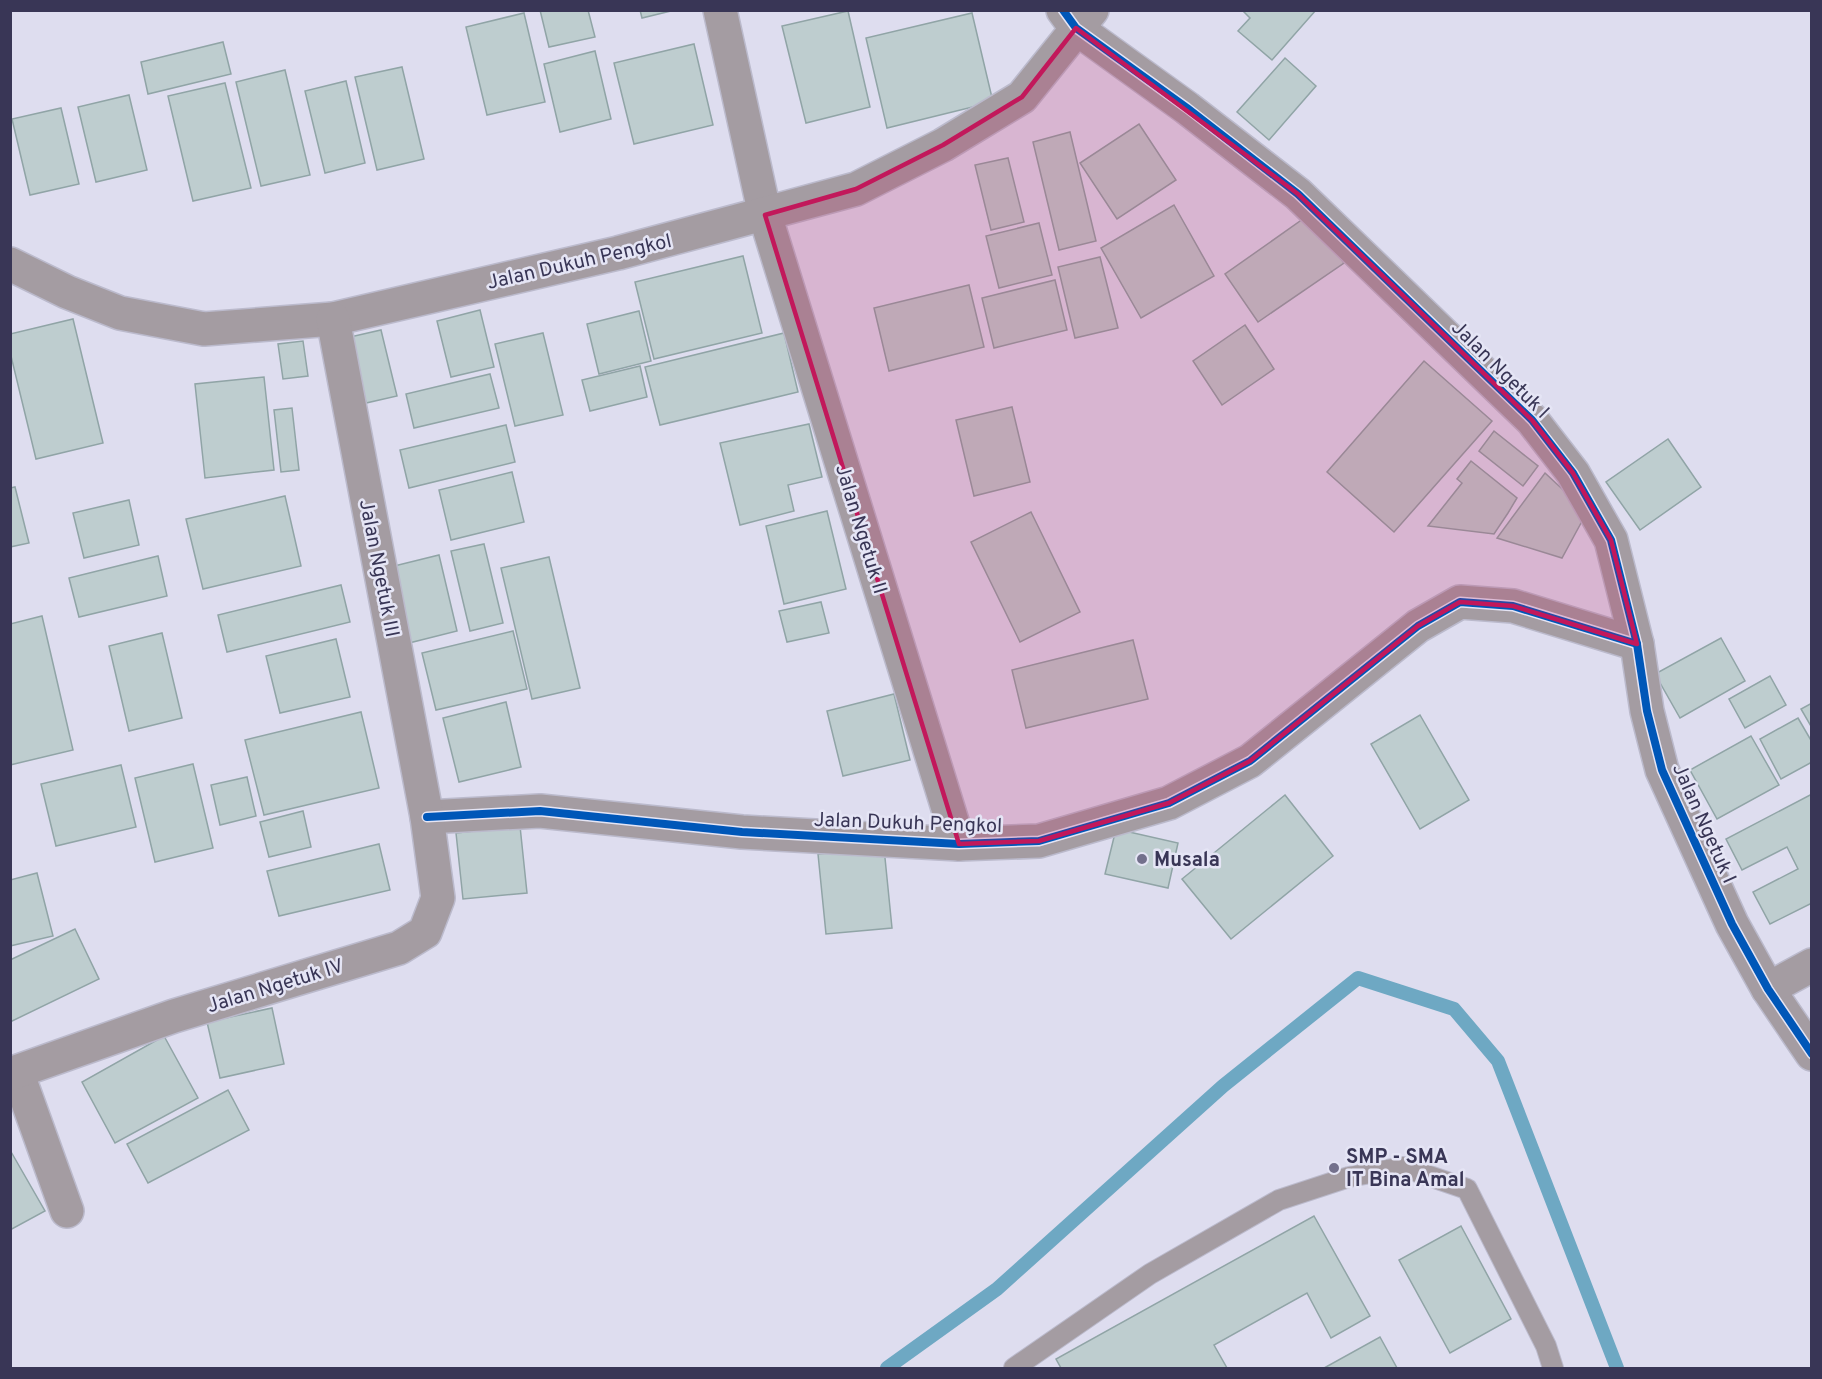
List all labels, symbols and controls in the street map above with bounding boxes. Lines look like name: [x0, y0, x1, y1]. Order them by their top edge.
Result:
street label: Jalan Dukuh Pengkol: [485, 229, 674, 297]
street label: Jalan Ngetuk I: [1445, 316, 1554, 425]
street label: Jalan Ngetuk II: [828, 462, 892, 598]
street label: Jalan Ngetuk III: [352, 497, 404, 639]
street label: Jalan Ngetuk I: [1665, 760, 1741, 888]
street label: Jalan Dukuh Pengkol: [813, 808, 1003, 840]
place label: Musala: [1154, 848, 1220, 874]
marker: Musala: [1135, 852, 1149, 866]
street label: Jalan Ngetuk IV: [204, 954, 347, 1020]
place label: SMP - SMA IT Bina Amal: [1346, 1145, 1464, 1194]
marker: SMP - SMA IT Bina Amal: [1327, 1161, 1341, 1175]

